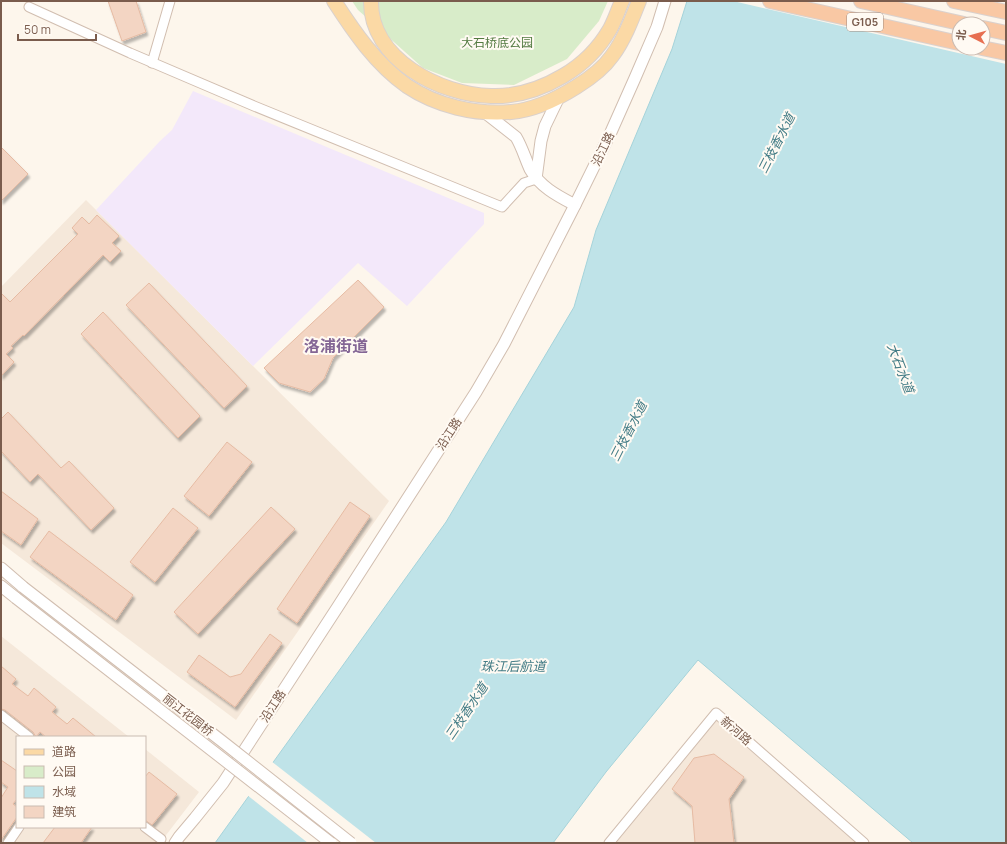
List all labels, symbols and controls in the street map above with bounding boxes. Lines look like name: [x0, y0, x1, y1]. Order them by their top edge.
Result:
road number: G105: [847, 13, 883, 31]
scale bar: [18, 16, 96, 42]
north arrow: [951, 16, 991, 56]
text: 50 m: [24, 21, 51, 38]
text: 北: [953, 29, 969, 41]
park label: 大石桥底公园: [461, 34, 533, 51]
water label: 三枝香水道: [753, 108, 800, 176]
street label: 沿江路: [587, 129, 618, 169]
district label: 洛浦街道: [304, 335, 368, 357]
water label: 大石水道: [883, 340, 919, 397]
water label: 三枝香水道: [605, 396, 652, 464]
street label: 沿江路: [432, 414, 466, 453]
water label: 珠江后航道: [480, 657, 547, 675]
water label: 三枝香水道: [440, 677, 493, 743]
street label: 沿江路: [256, 686, 290, 725]
street label: 丽江花园桥: [159, 689, 217, 740]
street label: 新河路: [717, 712, 755, 749]
legend: [16, 736, 146, 828]
text: 道路: [52, 743, 76, 760]
text: 公园: [52, 763, 76, 780]
text: 水域: [52, 783, 76, 800]
text: 建筑: [52, 803, 76, 820]

